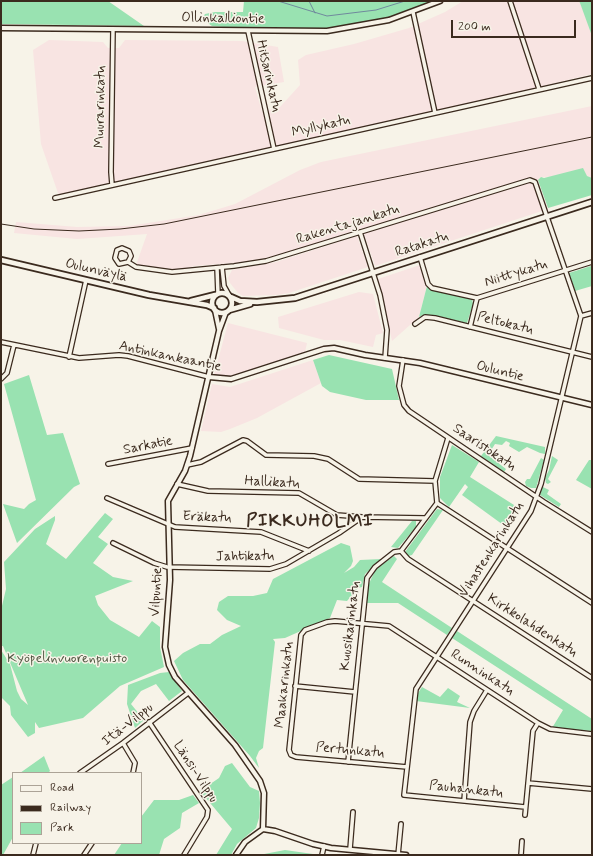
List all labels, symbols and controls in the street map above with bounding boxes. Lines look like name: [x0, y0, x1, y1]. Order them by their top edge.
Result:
street label: Ollinkalliontie: [181, 10, 265, 28]
scale bar: [453, 12, 578, 38]
text: 200 m: [458, 19, 491, 35]
street label: Hitsarinkatu: [252, 38, 284, 114]
street label: Muurarinkatu: [92, 66, 110, 148]
street label: Myllykatu: [290, 112, 352, 142]
street label: Rakentajankatu: [294, 201, 402, 249]
street label: Ratakatu: [393, 229, 451, 261]
street label: Oulunväylä: [63, 256, 129, 286]
street label: Niittykatu: [483, 256, 549, 292]
street label: Peltokatu: [475, 309, 535, 339]
street label: Antinkankaantie: [117, 338, 223, 376]
street label: Ouluntie: [474, 358, 526, 386]
street label: Saaristokatu: [449, 421, 519, 475]
street label: Sarkatie: [122, 433, 174, 459]
street label: Hallikatu: [244, 473, 300, 493]
street label: Vihastenkarinkatu: [456, 499, 528, 601]
street label: Eräkatu: [182, 509, 232, 527]
district label: PIKKUHOLMI: [250, 511, 370, 533]
street label: Jahtikatu: [216, 548, 274, 566]
street label: Vilpuntie: [147, 567, 167, 617]
street label: Kuusikarinkatu: [337, 580, 365, 672]
street label: Kirkkolahdenkatu: [484, 591, 580, 661]
street label: Maakarinkatu: [272, 641, 298, 729]
street label: Runninkatu: [447, 646, 517, 700]
park label: Kyöpelinvuorenpuisto: [7, 651, 127, 667]
street label: Itä-Vilppu: [99, 700, 157, 750]
street label: Länsi-Vilppu: [169, 738, 221, 806]
street label: Pertunkatu: [315, 740, 385, 762]
legend: [12, 772, 142, 844]
street label: Pauhankatu: [428, 778, 504, 802]
text: Road: [50, 780, 74, 796]
text: Railway: [50, 800, 91, 816]
text: Park: [50, 820, 74, 836]

